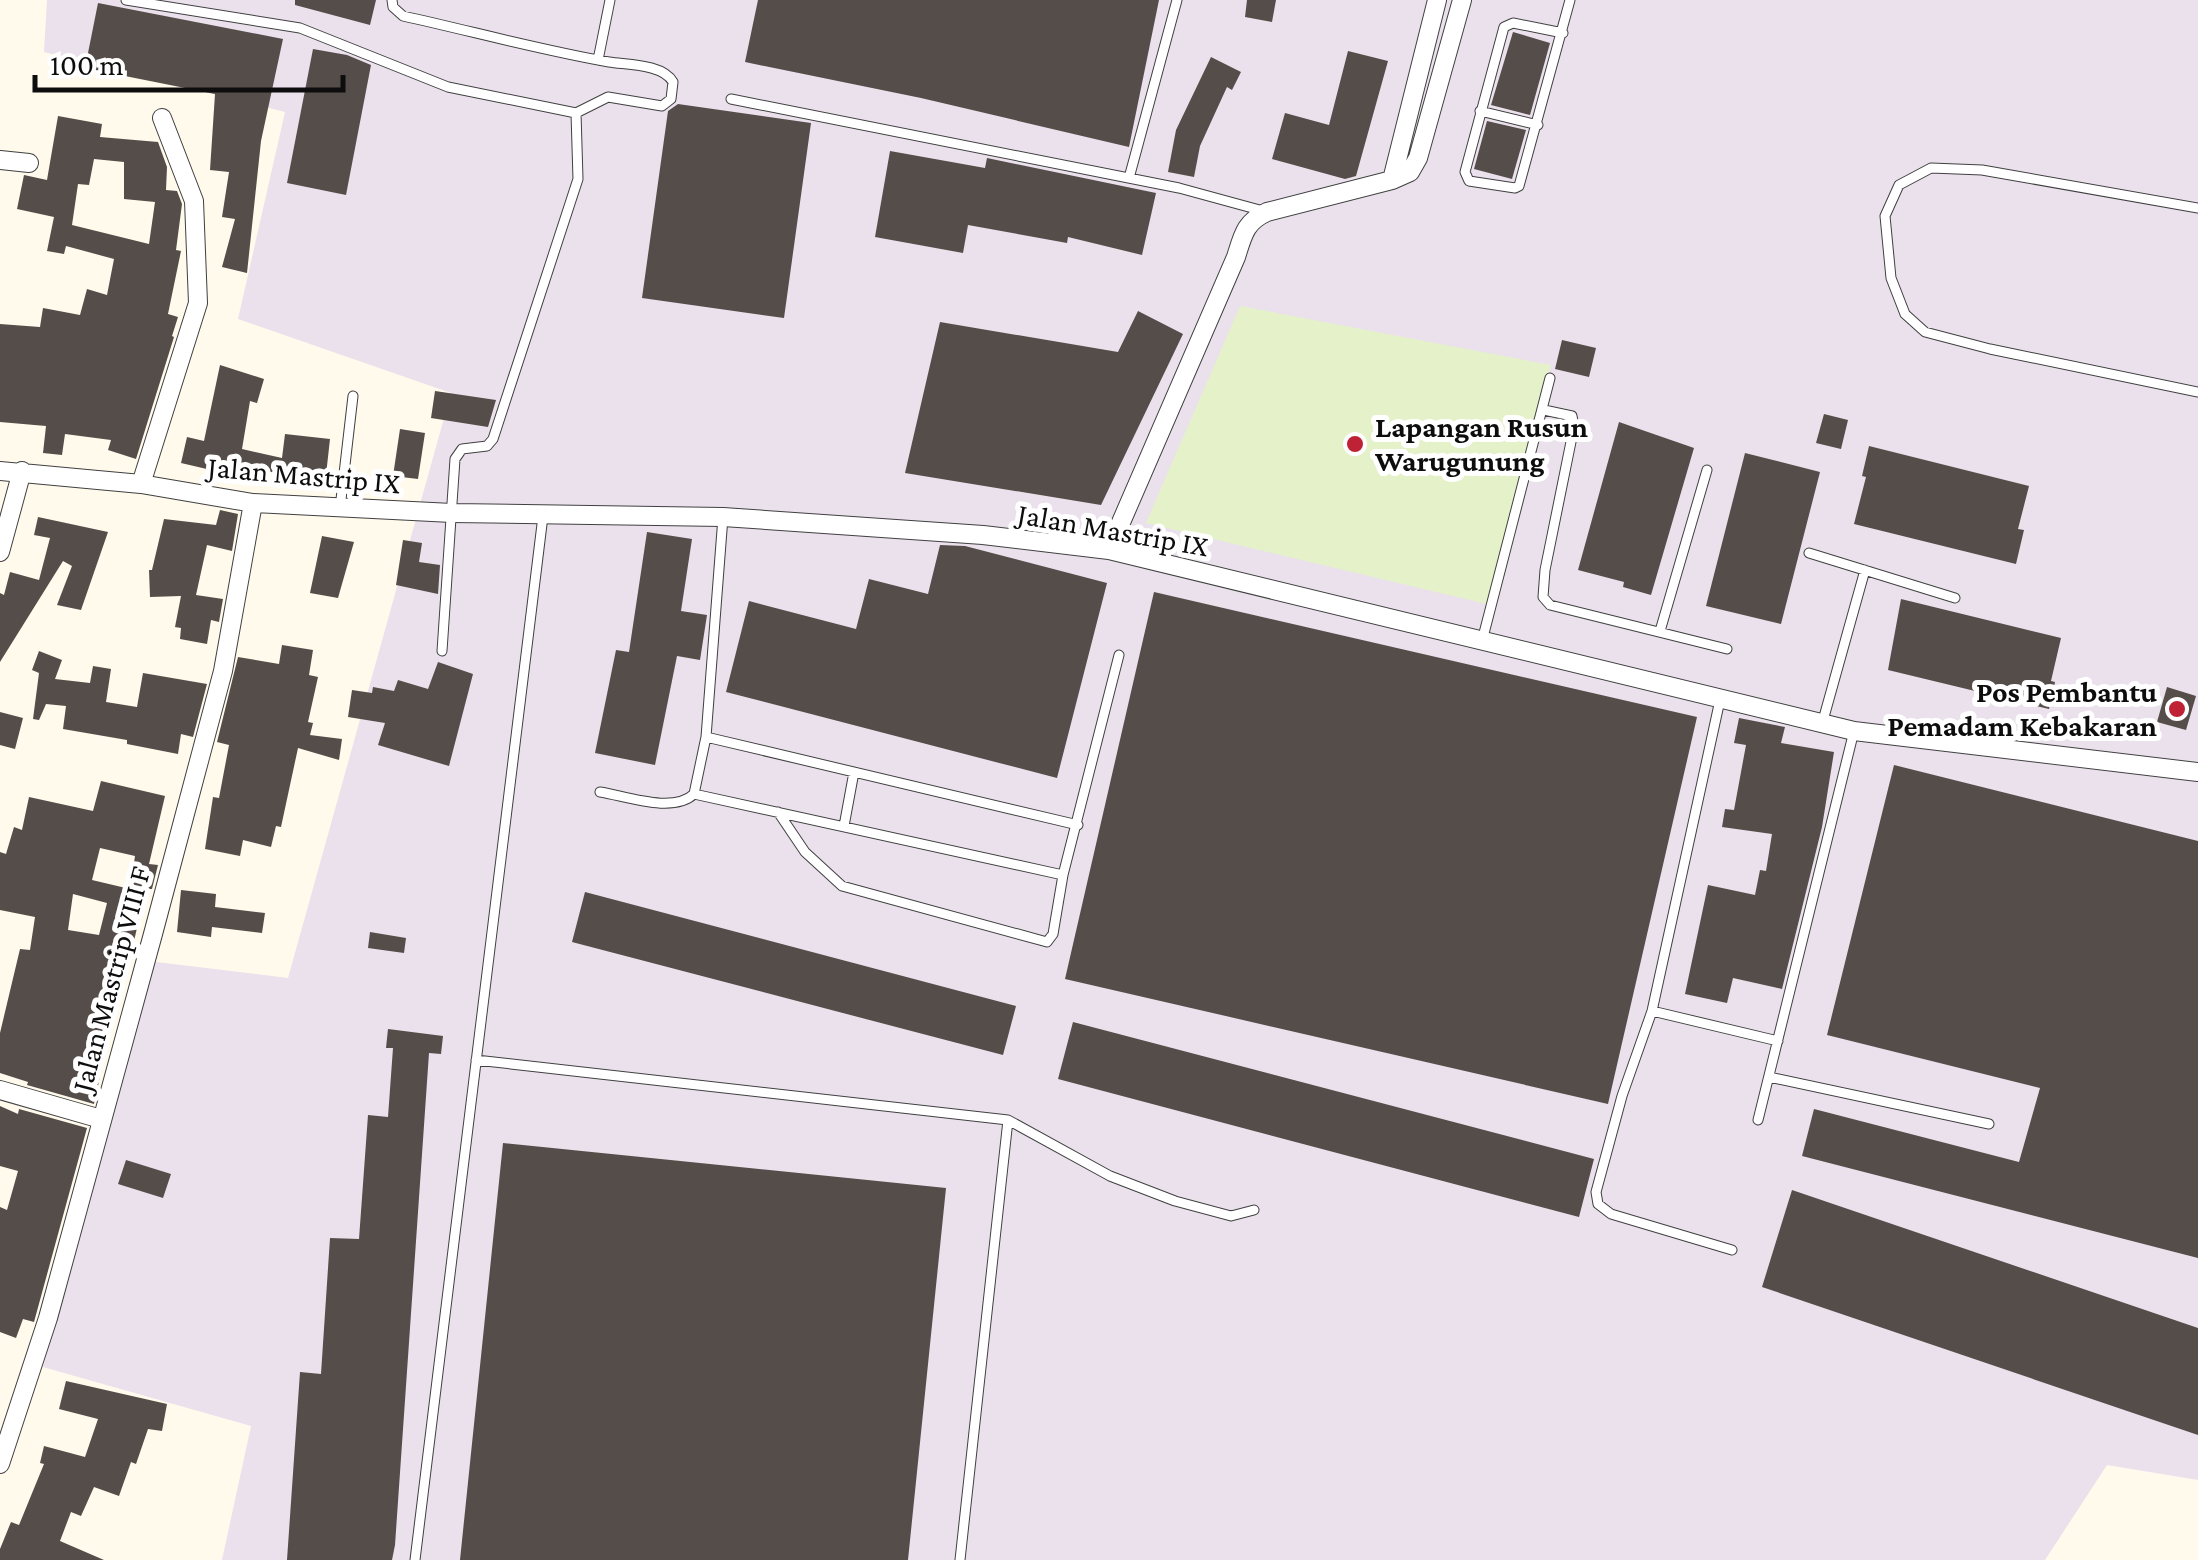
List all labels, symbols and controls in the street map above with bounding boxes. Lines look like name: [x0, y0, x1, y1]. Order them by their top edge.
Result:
scale bar: [35, 30, 342, 92]
text: 100 m: [50, 48, 124, 81]
place label: Lapangan Rusun Warugunung: [1374, 410, 1588, 477]
marker: Lapangan Rusun Warugunung: [1344, 433, 1366, 455]
street label: Jalan Mastrip IX: [204, 449, 402, 500]
street label: Jalan Mastrip IX: [1012, 496, 1211, 563]
place label: Pos Pembantu Pemadam Kebakaran: [1887, 675, 2157, 742]
marker: Pos Pembantu Pemadam Kebakaran: [2166, 698, 2188, 720]
street label: Jalan Mastrip VIII F: [64, 863, 157, 1098]

